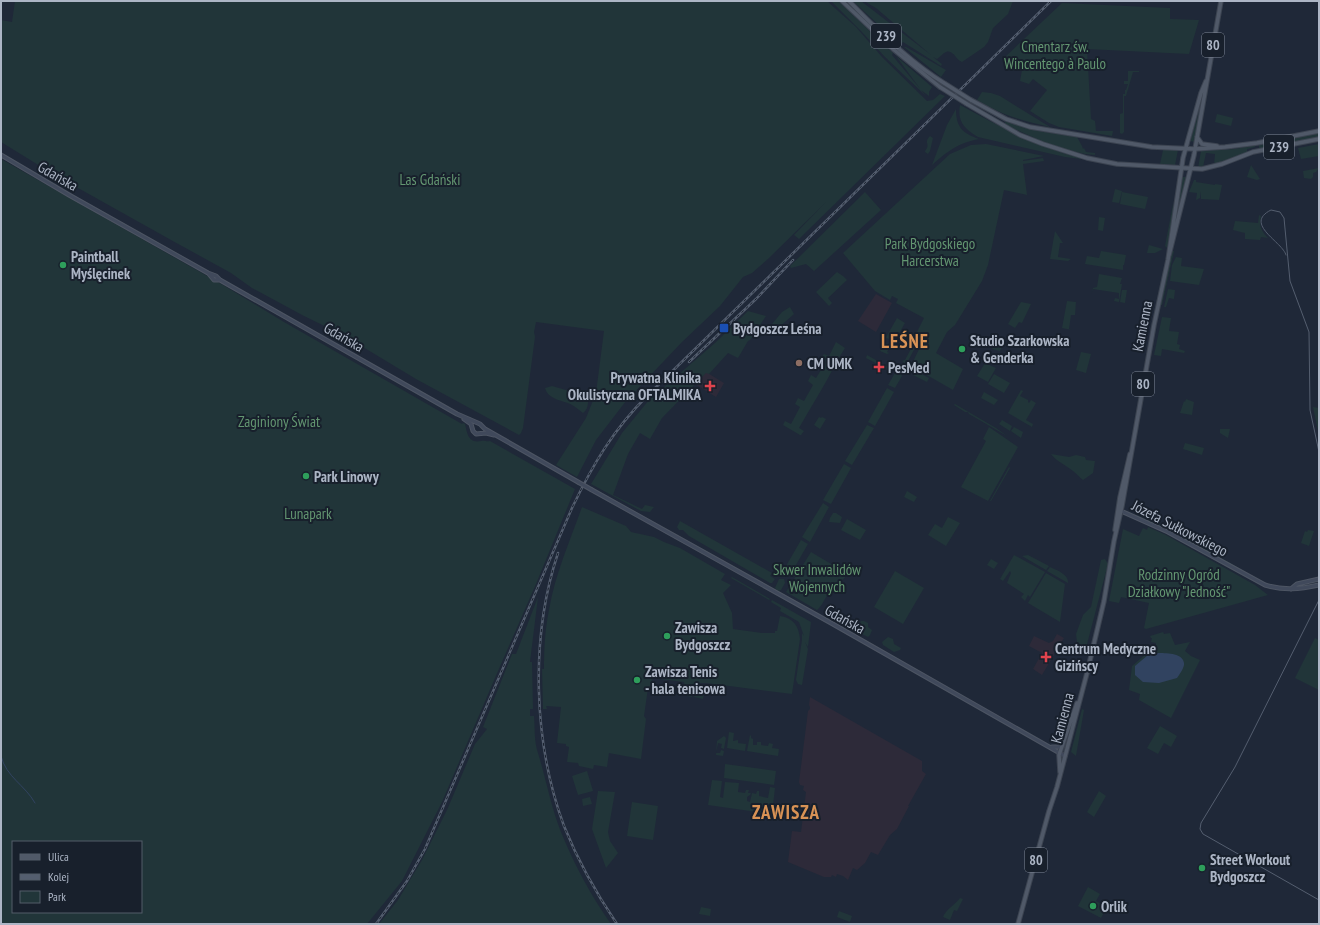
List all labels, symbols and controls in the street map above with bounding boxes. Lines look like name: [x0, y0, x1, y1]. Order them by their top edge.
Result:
road number: 239: [871, 24, 901, 48]
road number: 80: [1202, 33, 1224, 57]
park label: Cmentarz św. Wincentego à Paulo: [1004, 37, 1106, 73]
road number: 239: [1264, 135, 1294, 159]
street label: Gdańska: [34, 157, 82, 195]
park label: Las Gdański: [400, 170, 460, 189]
park label: Park Bydgoskiego Harcerstwa: [885, 234, 975, 270]
place label: Paintball Myślęcinek: [71, 247, 131, 283]
marker: Paintball Myślęcinek: [58, 260, 68, 270]
street label: Kamienna: [1128, 299, 1156, 353]
street label: Gdańska: [320, 318, 368, 356]
place label: Bydgoszcz Leśna: [733, 319, 821, 338]
marker: Bydgoszcz Leśna: [718, 322, 730, 334]
district label: LEŚNE: [881, 329, 929, 353]
place label: Studio Szarkowska & Genderka: [970, 331, 1070, 367]
marker: Studio Szarkowska & Genderka: [957, 344, 967, 354]
place label: CM UMK: [807, 354, 853, 373]
marker: CM UMK: [794, 358, 804, 368]
place label: PesMed: [888, 358, 930, 377]
marker: PesMed: [873, 361, 885, 373]
place label: Prywatna Klinika Okulistyczna OFTALMIKA: [568, 368, 701, 404]
road number: 80: [1132, 372, 1154, 396]
marker: Prywatna Klinika Okulistyczna OFTALMIKA: [704, 380, 716, 392]
park label: Zaginiony Świat: [238, 412, 320, 431]
place label: Park Linowy: [314, 467, 380, 486]
marker: Park Linowy: [301, 471, 311, 481]
street label: Józefa Sułkowskiego: [1128, 495, 1231, 560]
park label: Lunapark: [284, 504, 332, 523]
park label: Skwer Inwalidów Wojennych: [773, 560, 861, 596]
park label: Rodzinny Ogród Działkowy "Jedność": [1128, 565, 1230, 601]
street label: Gdańska: [821, 600, 869, 638]
place label: Zawisza Bydgoszcz: [675, 618, 730, 654]
marker: Zawisza Bydgoszcz: [662, 631, 672, 641]
place label: Centrum Medyczne Gizińscy: [1055, 639, 1156, 675]
marker: Centrum Medyczne Gizińscy: [1040, 651, 1052, 663]
place label: Zawisza Tenis - hala tenisowa: [645, 662, 725, 698]
marker: Zawisza Tenis - hala tenisowa: [632, 675, 642, 685]
street label: Kamienna: [1046, 691, 1078, 745]
district label: ZAWISZA: [752, 800, 820, 824]
legend: [12, 841, 142, 913]
road number: 80: [1025, 848, 1047, 872]
text: Ulica: [48, 849, 69, 864]
place label: Street Workout Bydgoszcz: [1210, 850, 1291, 886]
marker: Street Workout Bydgoszcz: [1197, 863, 1207, 873]
text: Kolej: [48, 869, 69, 884]
text: Park: [48, 889, 66, 904]
place label: Orlik: [1101, 897, 1128, 916]
marker: Orlik: [1088, 901, 1098, 911]

